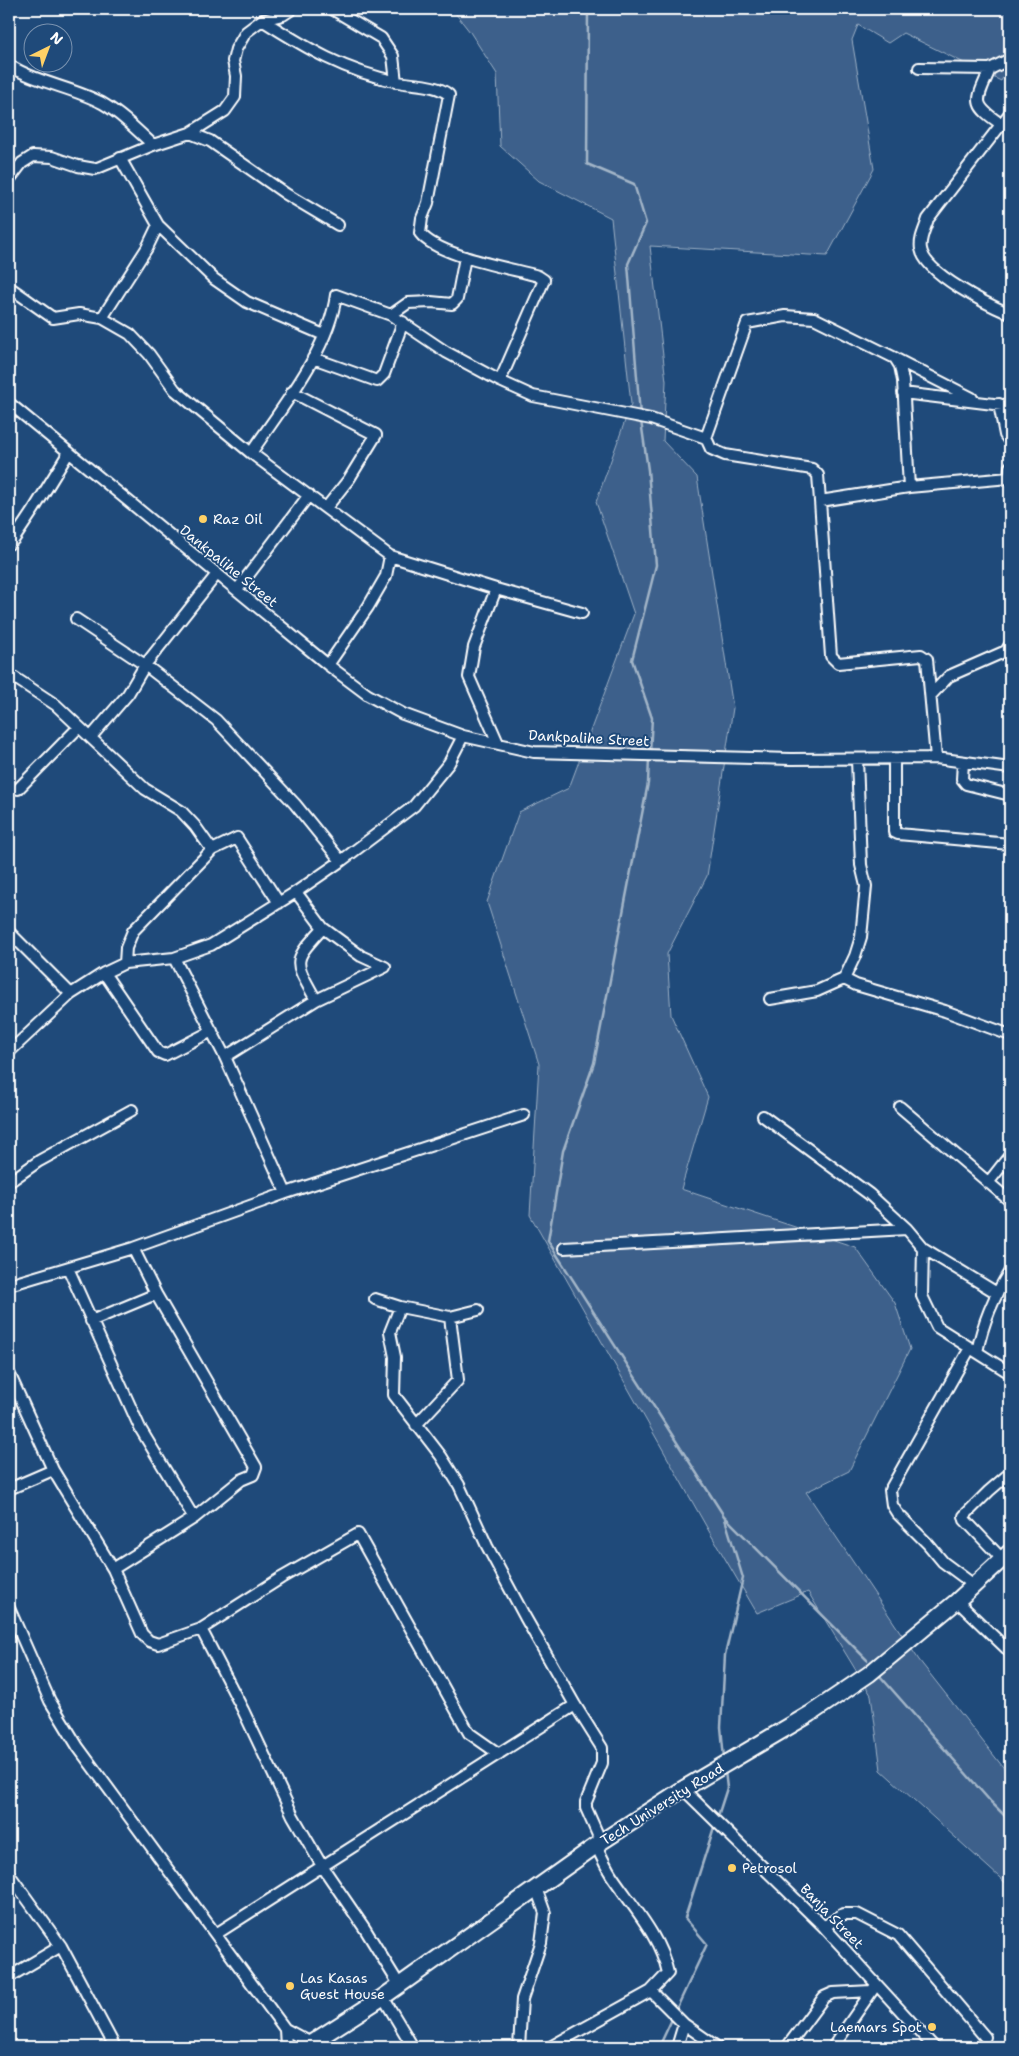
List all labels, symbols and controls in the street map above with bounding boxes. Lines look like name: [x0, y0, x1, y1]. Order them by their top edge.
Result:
north arrow: [22, 22, 72, 72]
text: N: [47, 28, 67, 49]
place label: Raz Oil: [213, 510, 263, 528]
marker: Raz Oil: [197, 513, 209, 525]
street label: Dankpalihe Street: [176, 521, 282, 611]
street label: Dankpalihe Street: [528, 726, 650, 750]
street label: Tech University Road: [597, 1759, 727, 1849]
place label: Petrosol: [742, 1859, 798, 1877]
marker: Petrosol: [726, 1862, 738, 1874]
street label: Banja Street: [796, 1880, 868, 1952]
place label: Las Kasas Guest House: [300, 1969, 385, 2003]
marker: Las Kasas Guest House: [284, 1980, 296, 1992]
place label: Laemars Spot: [830, 2018, 922, 2036]
marker: Laemars Spot: [926, 2021, 938, 2033]

